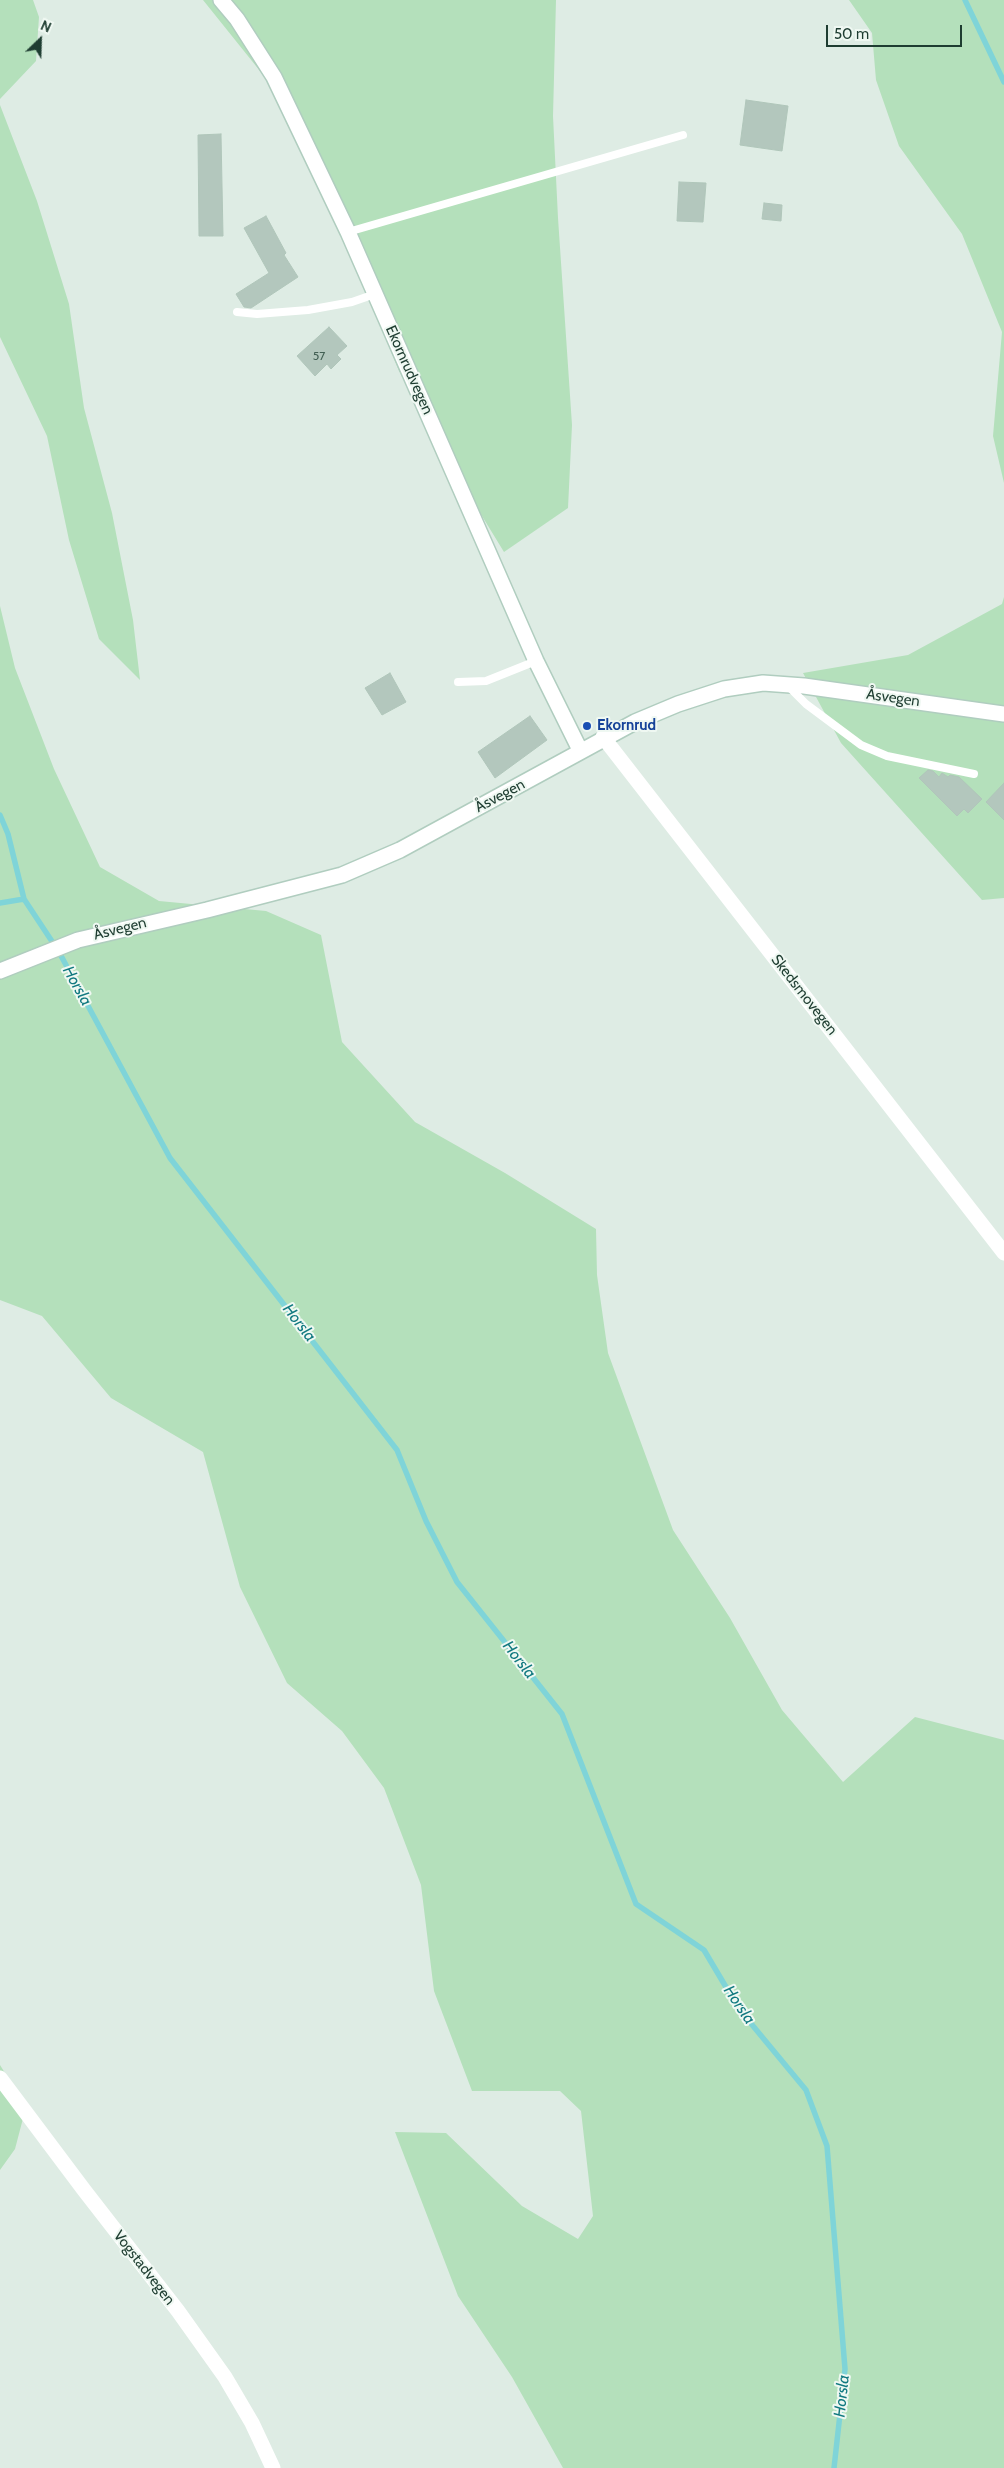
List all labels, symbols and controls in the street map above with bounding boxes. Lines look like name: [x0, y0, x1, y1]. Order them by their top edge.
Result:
north arrow: [15, 15, 65, 65]
scale bar: [829, 15, 965, 47]
text: N: [38, 16, 54, 37]
text: 50 m: [834, 25, 869, 43]
street label: Ekornrudvegen: [381, 323, 437, 417]
house number: 57: [313, 349, 325, 363]
street label: Åsvegen: [865, 685, 921, 711]
place label: Ekornrud: [597, 717, 656, 735]
marker: Ekornrud: [581, 720, 593, 732]
street label: Åsvegen: [472, 775, 528, 817]
street label: Åsvegen: [92, 914, 148, 944]
street label: Skedsmovegen: [767, 951, 841, 1039]
water label: Horsla: [58, 963, 96, 1009]
water label: Horsla: [278, 1300, 320, 1346]
water label: Horsla: [498, 1637, 540, 1683]
water label: Horsla: [719, 1982, 759, 2028]
street label: Vogstadvegen: [109, 2227, 179, 2309]
water label: Horsla: [830, 2374, 854, 2418]

